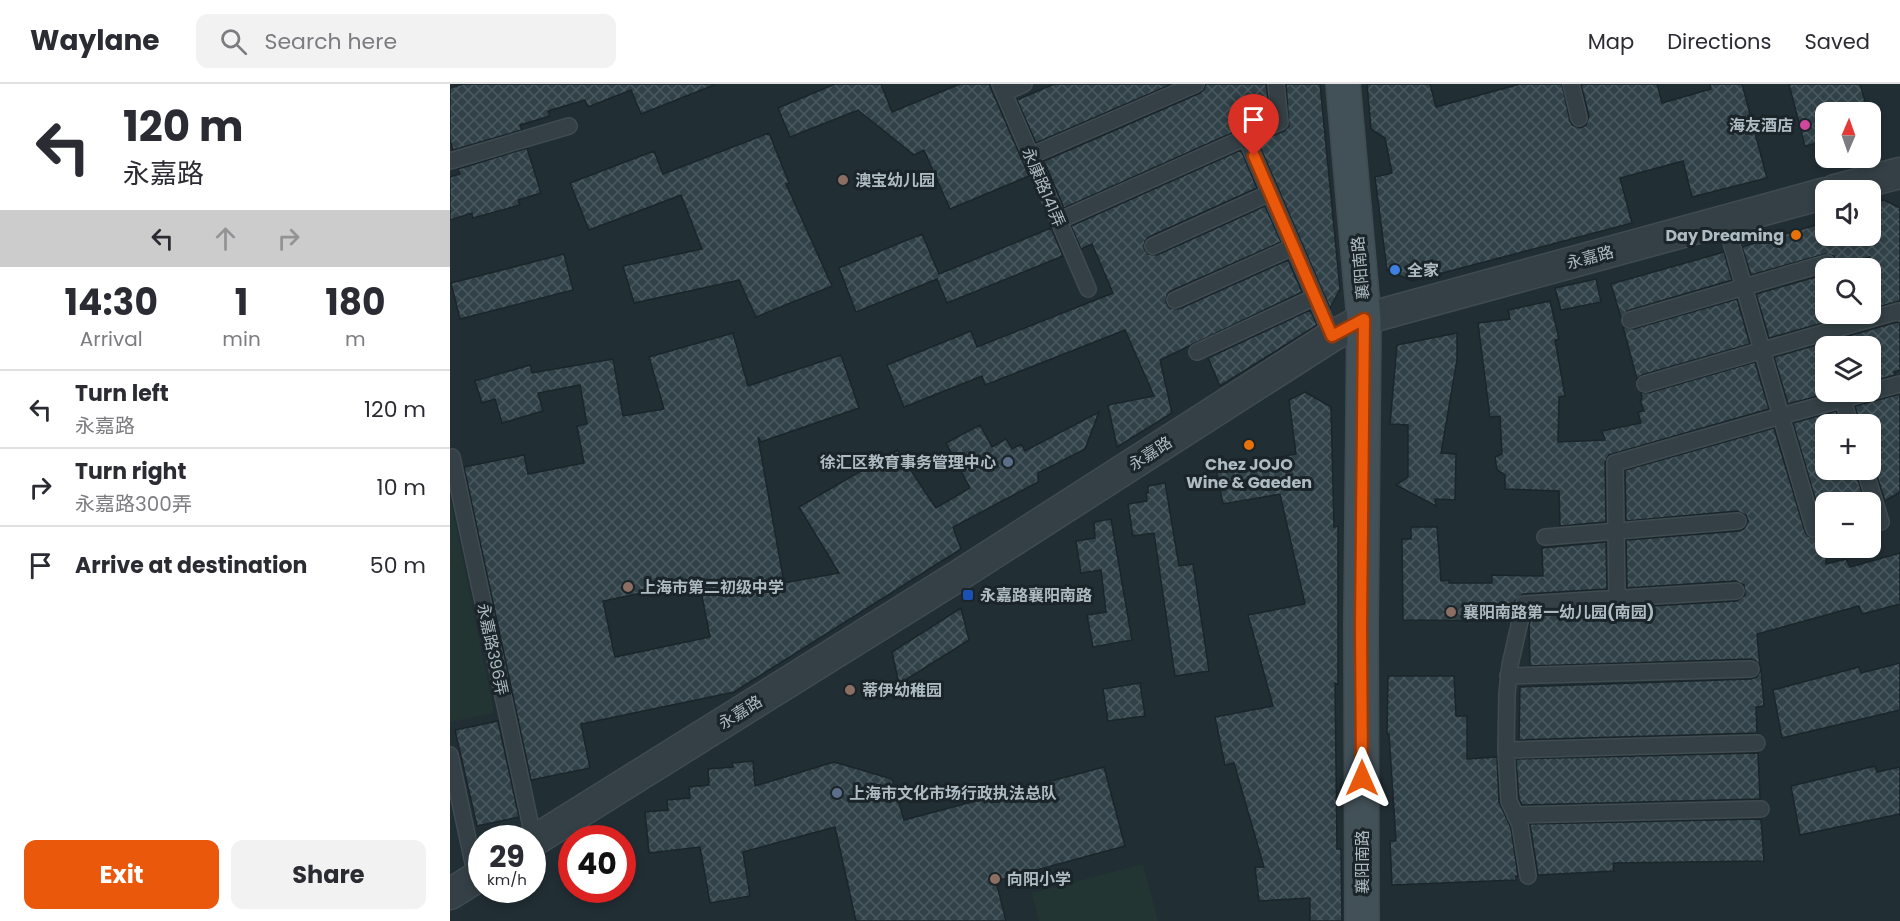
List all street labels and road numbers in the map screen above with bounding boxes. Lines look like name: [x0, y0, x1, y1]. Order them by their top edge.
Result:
street label: 永康路141弄: [1016, 144, 1071, 230]
street label: 襄阳南路: [1346, 235, 1375, 301]
street label: 永嘉路: [1564, 240, 1616, 275]
street label: 永嘉路: [1124, 431, 1177, 476]
street label: 永嘉路396弄: [472, 601, 513, 697]
street label: 永嘉路: [714, 690, 767, 735]
street label: 襄阳南路: [1351, 830, 1374, 894]

